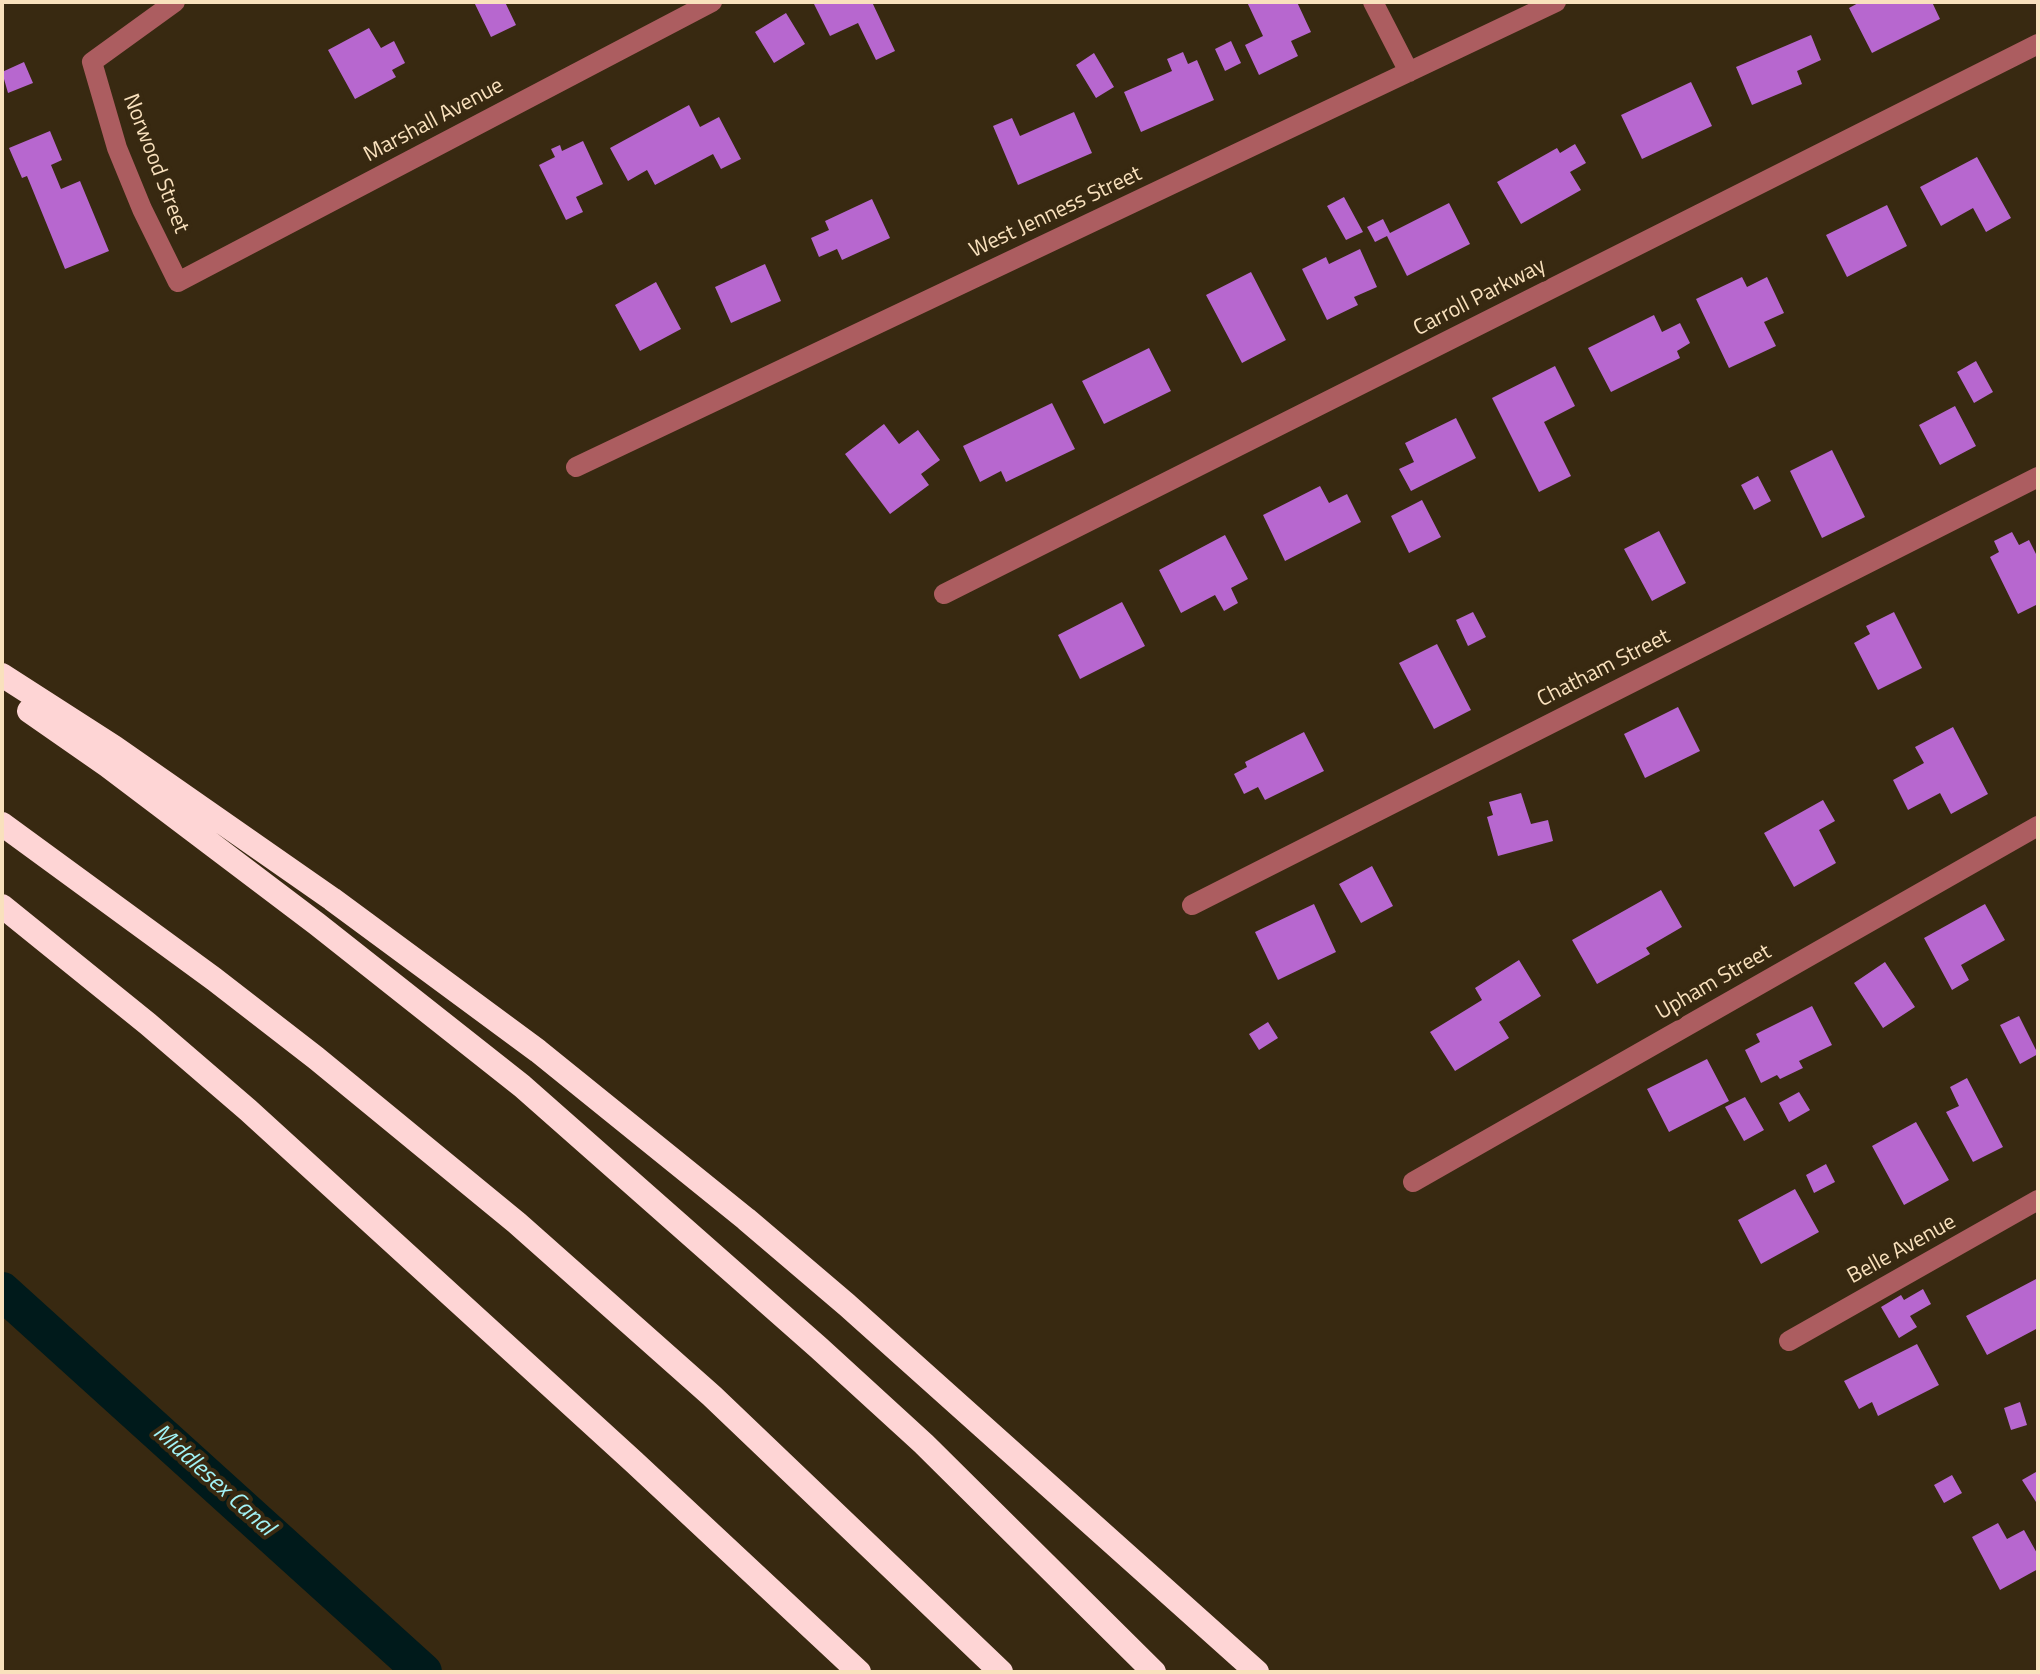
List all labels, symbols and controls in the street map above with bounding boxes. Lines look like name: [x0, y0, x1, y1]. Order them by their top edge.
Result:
street label: Marshall Avenue: [360, 73, 508, 169]
street label: Norwood Street: [116, 91, 194, 237]
street label: West Jenness Street: [966, 162, 1146, 264]
street label: Carroll Parkway: [1409, 253, 1551, 343]
street label: Chatham Street: [1533, 624, 1675, 714]
street label: Upham Street: [1652, 939, 1776, 1027]
street label: Belle Avenue: [1843, 1209, 1961, 1291]
water label: Middlesex Canal: [146, 1419, 280, 1543]

